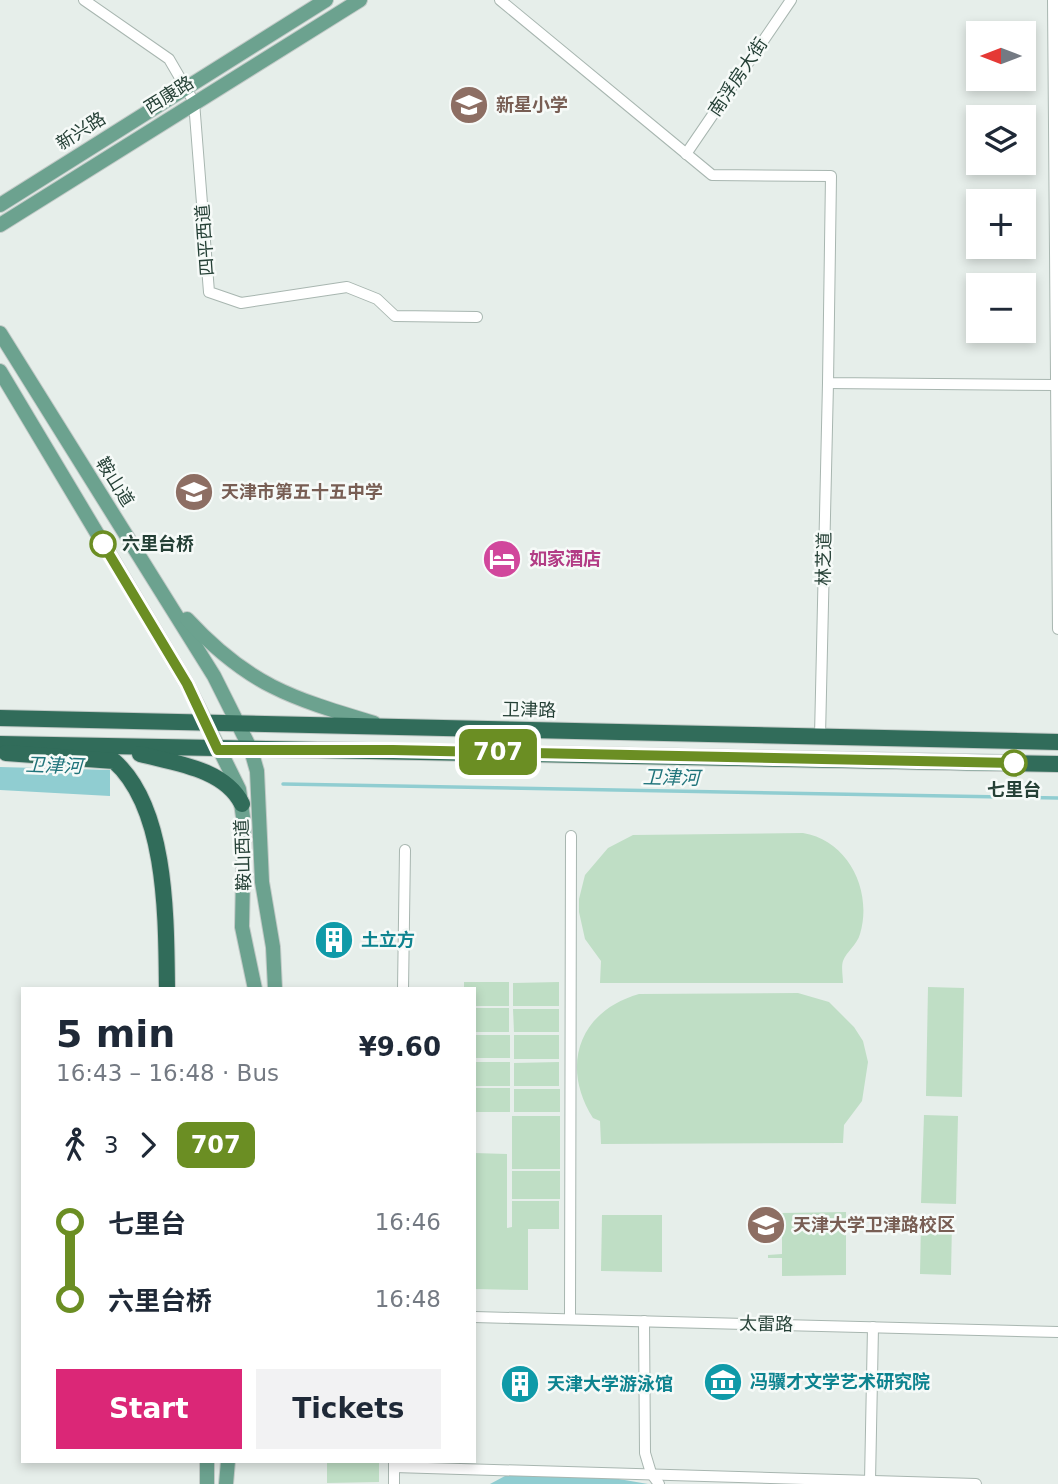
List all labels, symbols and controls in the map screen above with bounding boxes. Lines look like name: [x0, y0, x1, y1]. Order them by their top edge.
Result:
north arrow: [966, 21, 1036, 91]
map controls: [966, 21, 1036, 343]
street label: 南浮房大街: [704, 34, 771, 120]
street label: 西康路: [140, 71, 197, 118]
school or university icon: 新星小学: [448, 84, 490, 126]
place label: 新星小学: [496, 94, 568, 115]
button: layers: [966, 105, 1036, 175]
street label: 新兴路: [52, 107, 109, 154]
button: +: [966, 189, 1036, 259]
street label: 四平西道: [192, 203, 217, 277]
button: −: [966, 273, 1036, 343]
street label: 鞍山道: [92, 453, 139, 510]
school or university icon: 天津市第五十五中学: [173, 471, 215, 513]
place label: 天津市第五十五中学: [221, 481, 383, 502]
marker: 六里台桥: [90, 531, 116, 557]
street label: 林芝道: [813, 532, 834, 586]
place label: 六里台桥: [122, 533, 194, 554]
hotel icon: 如家酒店: [481, 538, 523, 580]
place label: 如家酒店: [529, 548, 601, 569]
street label: 卫津路: [502, 699, 556, 720]
line badge: 707: [458, 729, 538, 775]
text: 707: [473, 738, 523, 766]
marker: 七里台: [1001, 750, 1027, 776]
water label: 卫津河: [25, 753, 87, 777]
water label: 卫津河: [642, 766, 704, 789]
place label: 七里台: [987, 779, 1041, 800]
street label: 鞍山西道: [231, 819, 254, 891]
building icon: 土立方: [313, 919, 355, 961]
place label: 土立方: [361, 929, 415, 950]
text: 5 min: [56, 1012, 175, 1056]
text: ¥9.60: [359, 1032, 441, 1062]
text: 16:43 – 16:48 · Bus: [56, 1060, 279, 1086]
icon: walk: [56, 1126, 94, 1164]
icon: forward: [129, 1126, 167, 1164]
text: 707: [191, 1131, 241, 1159]
text: 3: [104, 1132, 119, 1158]
school or university icon: 天津大学卫津路校区: [745, 1204, 787, 1246]
text: 七里台: [108, 1209, 186, 1239]
text: 16:46: [375, 1209, 441, 1235]
place label: 天津大学卫津路校区: [793, 1214, 955, 1235]
text: 六里台桥: [108, 1286, 212, 1316]
text: 16:48: [375, 1286, 441, 1312]
street label: 太雷路: [739, 1313, 793, 1334]
museum icon: 冯骥才文学艺术研究院: [702, 1361, 744, 1403]
building icon: 天津大学游泳馆: [499, 1363, 541, 1405]
button: Start: [56, 1369, 242, 1449]
button: Tickets: [256, 1369, 441, 1449]
place label: 冯骥才文学艺术研究院: [750, 1371, 930, 1392]
place label: 天津大学游泳馆: [547, 1373, 673, 1394]

